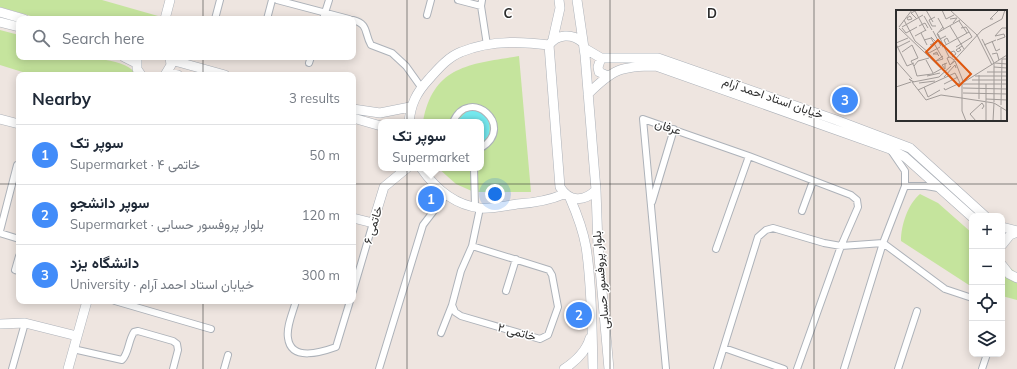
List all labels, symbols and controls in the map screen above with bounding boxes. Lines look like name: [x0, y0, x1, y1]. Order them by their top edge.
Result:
text: C: [504, 5, 513, 21]
text: D: [707, 5, 717, 21]
inset map: [896, 10, 1007, 121]
search box: [16, 16, 356, 60]
icon: search: [30, 27, 52, 49]
text: Search here: [62, 29, 144, 48]
street label: خیابان استاد احمد آرام: [721, 73, 825, 123]
pin: 3: [832, 85, 858, 115]
text: Nearby: [32, 88, 91, 109]
text: 3 results: [289, 90, 340, 106]
street label: عرفان: [653, 115, 683, 139]
popup: [378, 119, 484, 171]
text: سوپر تک: [392, 126, 446, 145]
text: سوپر تک: [70, 133, 124, 152]
text: 1: [41, 147, 49, 163]
text: 50 m: [310, 147, 340, 163]
text: Supermarket: [392, 149, 470, 165]
text: Supermarket · خاتمی ۴: [70, 156, 200, 172]
pin: 1: [418, 184, 444, 214]
your location: [485, 184, 505, 204]
text: سوپر دانشجو: [70, 193, 150, 212]
street label: خاتمی ۶: [360, 204, 386, 246]
text: 2: [41, 207, 49, 223]
text: 120 m: [302, 207, 340, 223]
map controls: [969, 213, 1005, 357]
button: +: [969, 213, 1005, 249]
text: Supermarket · بلوار پروفسور حسابی: [70, 216, 264, 232]
street label: بلوار پروفسور حسابی: [589, 230, 613, 330]
button: −: [969, 249, 1005, 285]
text: دانشگاه یزد: [70, 253, 139, 272]
text: 3: [41, 267, 49, 283]
text: 300 m: [302, 267, 340, 283]
text: University · خیابان استاد احمد آرام: [70, 276, 254, 292]
button: locate: [969, 285, 1005, 321]
pin: 2: [566, 300, 592, 330]
street label: خاتمی ۲: [496, 319, 538, 345]
button: layers: [969, 321, 1005, 357]

